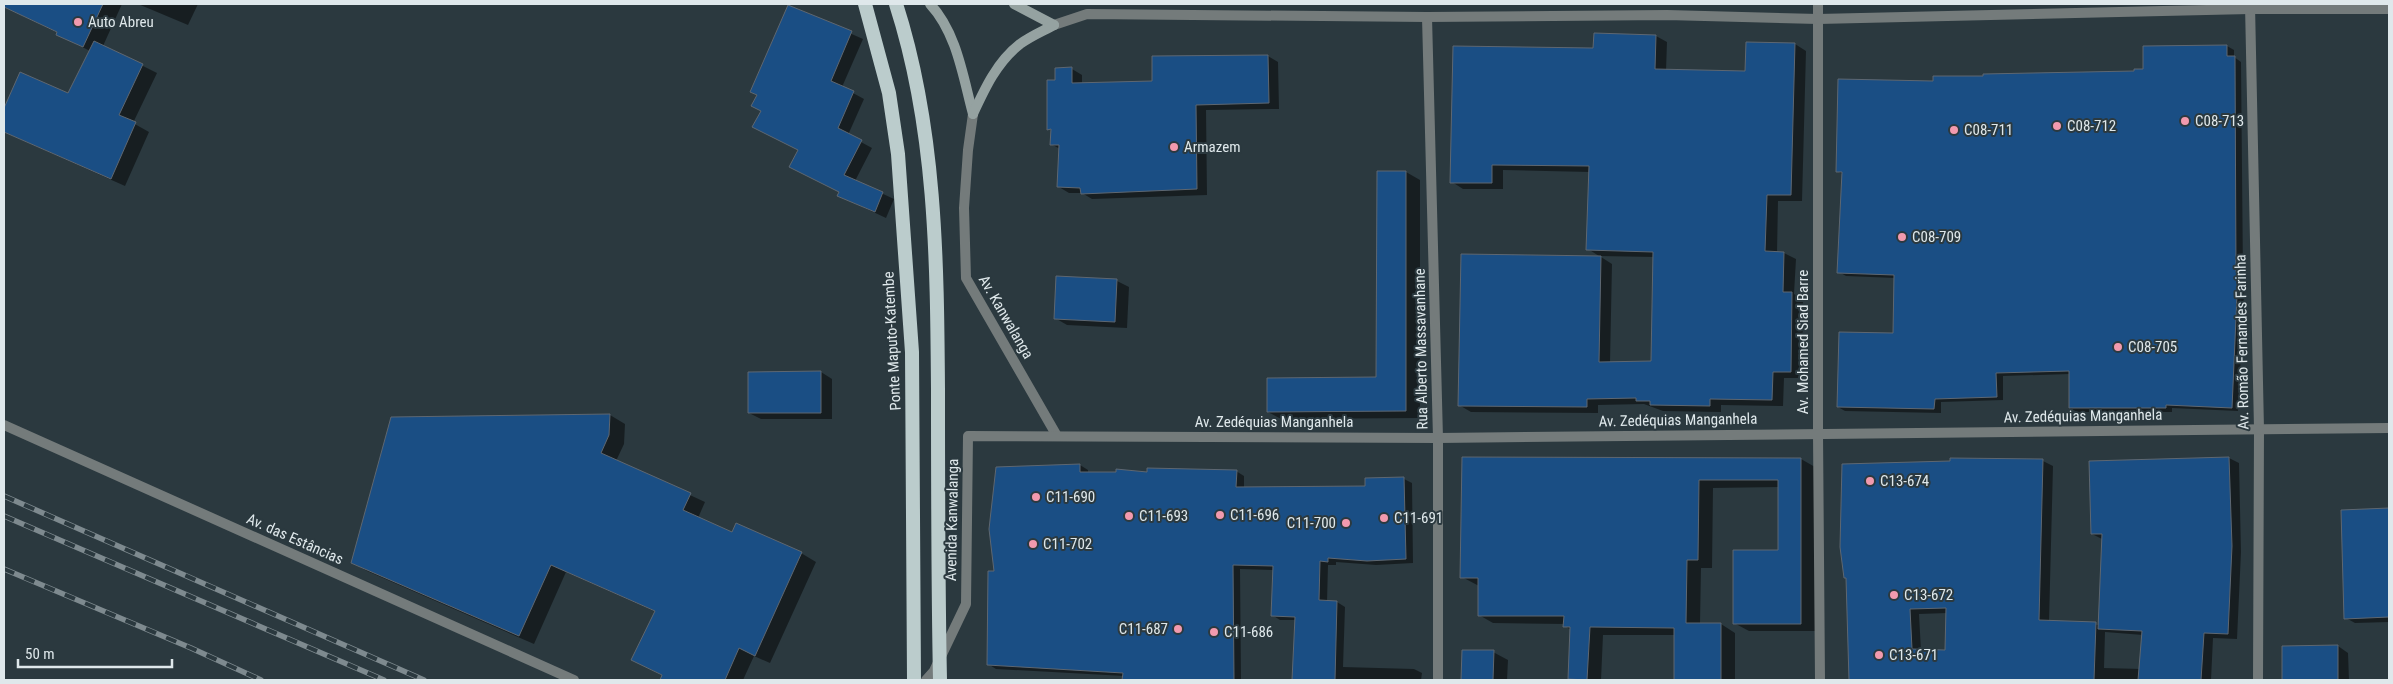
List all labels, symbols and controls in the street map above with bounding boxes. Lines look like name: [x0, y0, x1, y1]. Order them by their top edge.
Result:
place label: Auto Abreu: [88, 13, 154, 31]
marker: Auto Abreu: [72, 16, 84, 28]
place label: C08-713: [2195, 112, 2244, 130]
marker: C08-713: [2179, 115, 2191, 127]
place label: C08-712: [2067, 117, 2116, 135]
marker: C08-712: [2051, 120, 2063, 132]
place label: C08-711: [1964, 121, 2013, 139]
marker: C08-711: [1948, 124, 1960, 136]
place label: Armazem: [1184, 138, 1241, 156]
marker: Armazem: [1168, 141, 1180, 153]
place label: C08-709: [1912, 228, 1961, 246]
marker: C08-709: [1896, 231, 1908, 243]
street label: Av. Romão Fernandes Farinha: [2231, 254, 2253, 430]
street label: Rua Alberto Massavanhane: [1411, 268, 1431, 430]
street label: Av. Mohamed Siad Barre: [1794, 270, 1812, 414]
street label: Ponte Maputo-Katembe: [879, 271, 905, 411]
street label: Av. Kanwalanga: [975, 272, 1037, 362]
place label: C08-705: [2128, 338, 2177, 356]
marker: C08-705: [2112, 341, 2124, 353]
street label: Av. Zedéquias Manganhela: [2003, 406, 2163, 426]
street label: Av. Zedéquias Manganhela: [1598, 410, 1758, 430]
street label: Av. Zedéquias Manganhela: [1195, 413, 1353, 431]
street label: Avenida Kanwalanga: [942, 459, 962, 581]
place label: C13-674: [1880, 472, 1929, 490]
marker: C13-674: [1864, 475, 1876, 487]
place label: C11-690: [1046, 488, 1095, 506]
marker: C11-690: [1030, 491, 1042, 503]
place label: C11-696: [1230, 506, 1279, 524]
place label: C11-693: [1139, 507, 1188, 525]
marker: C11-696: [1214, 509, 1226, 521]
place label: C11-691: [1394, 509, 1443, 527]
street label: Av. das Estâncias: [244, 510, 346, 568]
marker: C11-693: [1123, 510, 1135, 522]
marker: C11-691: [1378, 512, 1390, 524]
place label: C11-700: [1287, 514, 1336, 532]
marker: C11-700: [1340, 517, 1352, 529]
place label: C11-702: [1043, 535, 1092, 553]
marker: C11-702: [1027, 538, 1039, 550]
place label: C13-672: [1904, 586, 1953, 604]
marker: C13-672: [1888, 589, 1900, 601]
place label: C11-687: [1119, 620, 1168, 638]
marker: C11-687: [1172, 623, 1184, 635]
place label: C11-686: [1224, 623, 1273, 641]
marker: C11-686: [1208, 626, 1220, 638]
scale bar: [18, 636, 171, 668]
text: 50 m: [25, 645, 55, 663]
place label: C13-671: [1889, 646, 1938, 664]
marker: C13-671: [1873, 649, 1885, 661]

